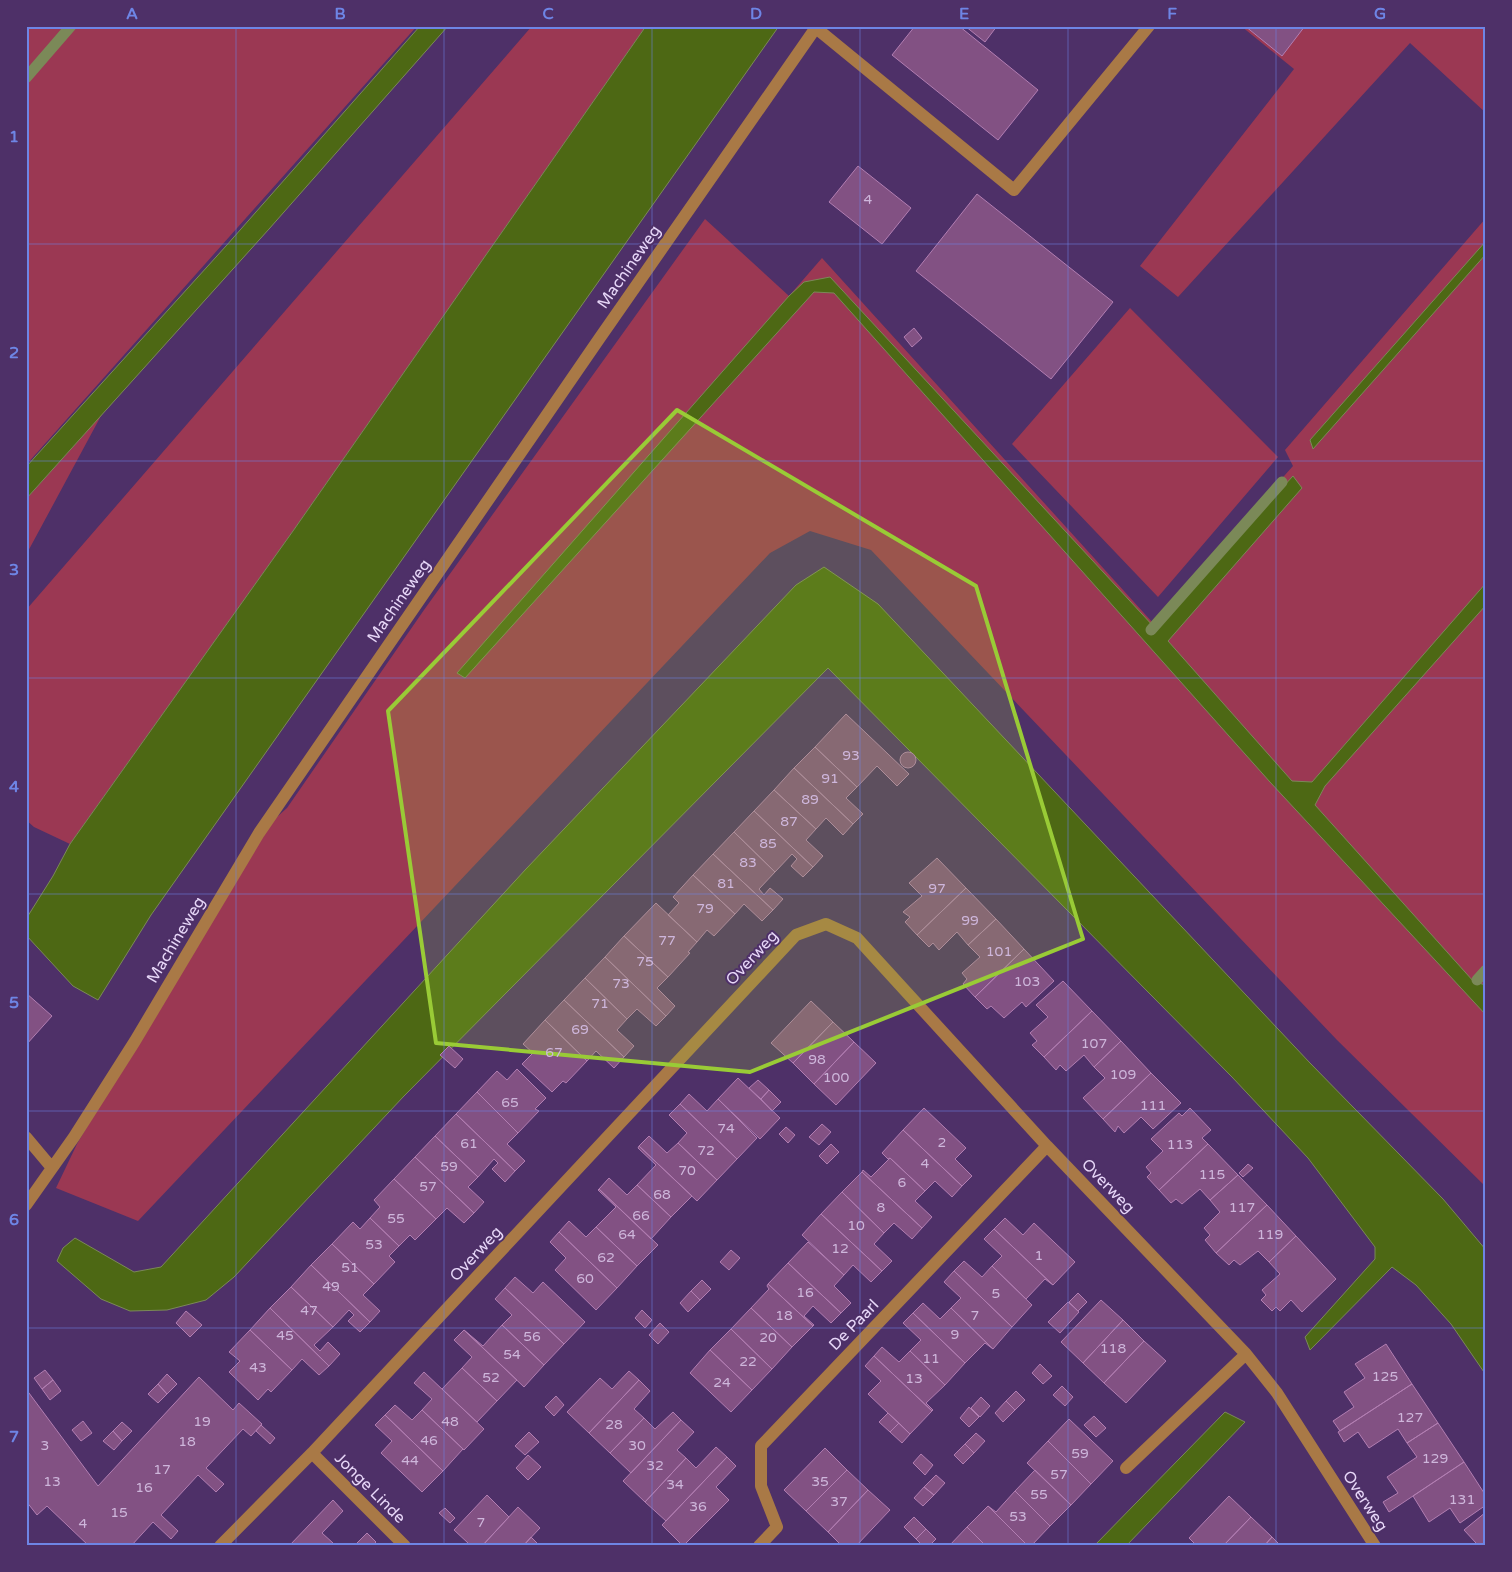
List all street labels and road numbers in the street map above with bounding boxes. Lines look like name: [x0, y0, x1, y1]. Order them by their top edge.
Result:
street label: Machineweg: [593, 221, 665, 313]
street label: Machineweg: [363, 555, 435, 647]
street label: Machineweg: [142, 893, 210, 987]
street label: Overweg: [721, 926, 783, 990]
street label: Overweg: [1077, 1155, 1139, 1217]
street label: Overweg: [445, 1222, 507, 1286]
street label: De Paarl: [825, 1295, 883, 1355]
street label: Jonge Linde: [330, 1448, 410, 1528]
street label: Overweg: [1338, 1467, 1392, 1535]

